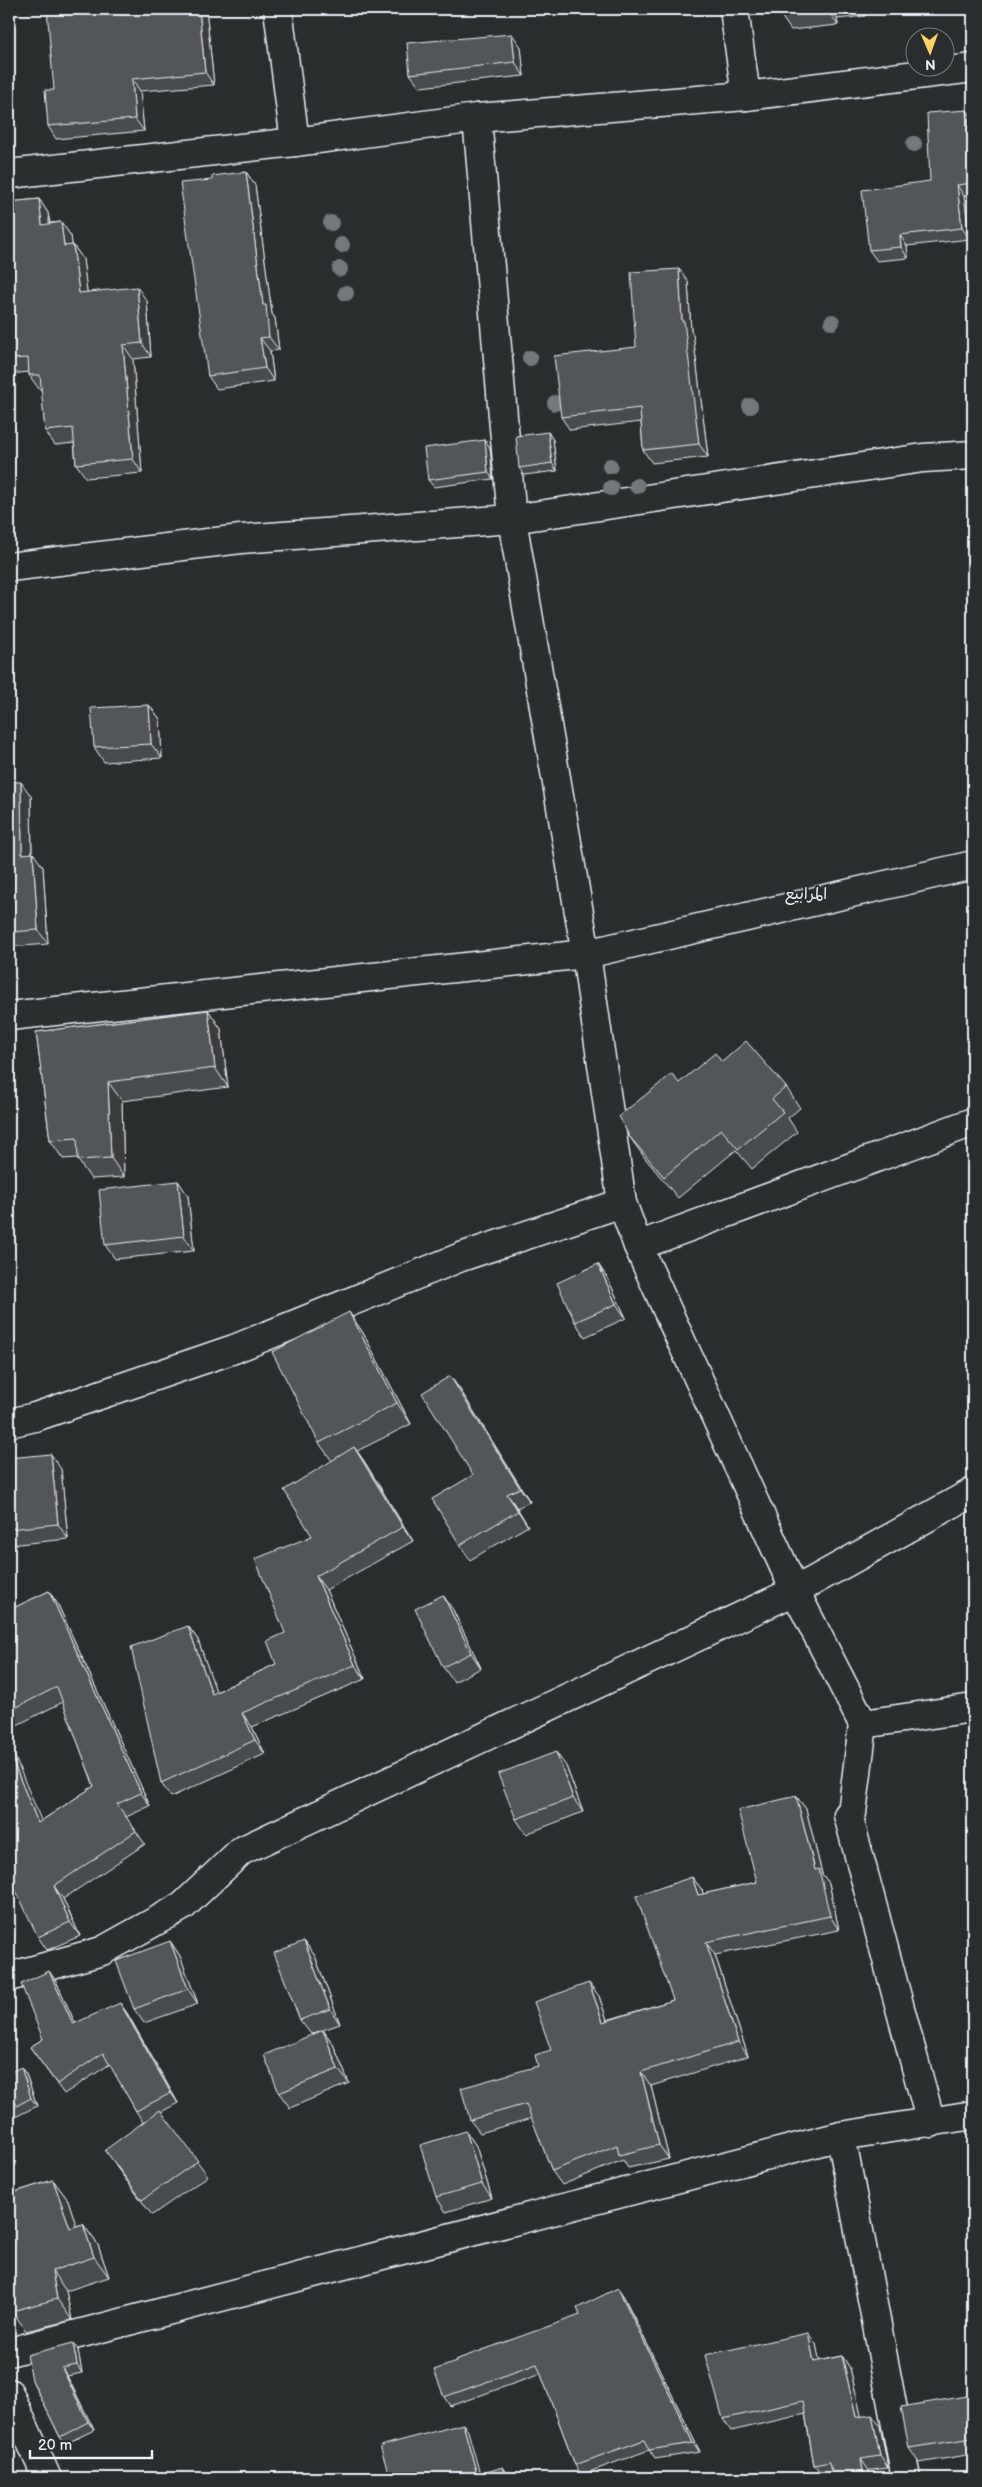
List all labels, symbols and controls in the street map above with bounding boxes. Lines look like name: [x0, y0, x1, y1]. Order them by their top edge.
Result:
north arrow: [904, 28, 954, 78]
text: N: [925, 56, 936, 73]
district label: المرابيع: [785, 885, 827, 905]
scale bar: [30, 2427, 152, 2459]
text: 20 m: [38, 2436, 72, 2455]

